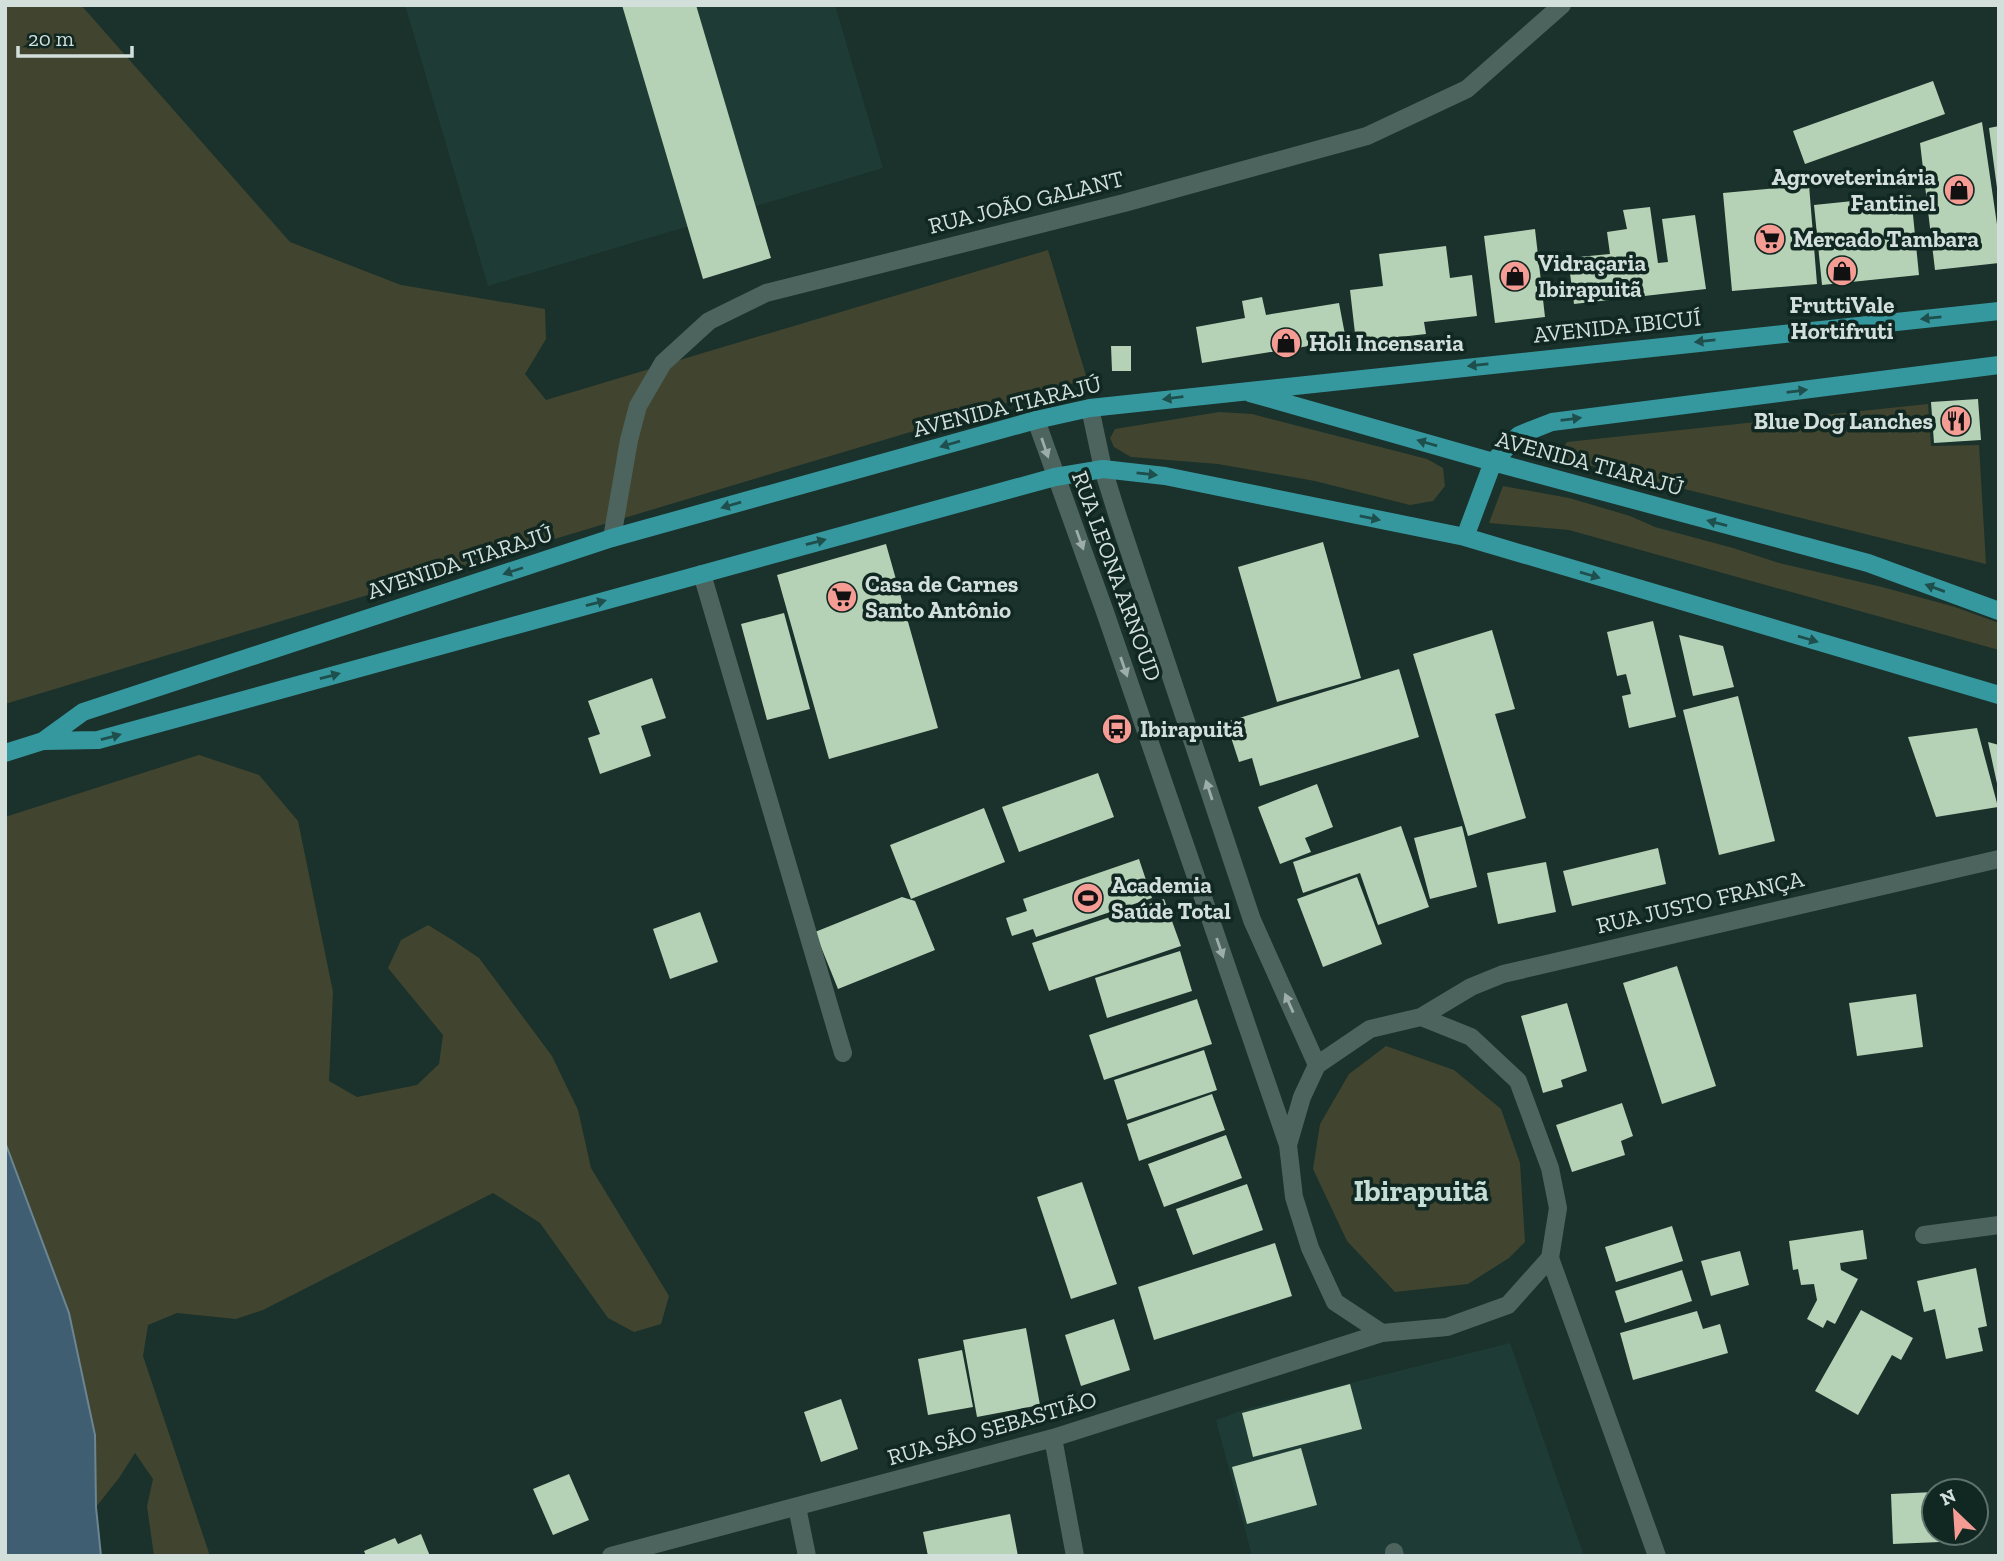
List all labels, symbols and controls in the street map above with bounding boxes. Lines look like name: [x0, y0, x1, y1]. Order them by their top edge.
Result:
scale bar: [18, 14, 131, 58]
text: 20 m: [28, 26, 74, 51]
place label: Agroveterinária Fantinel: [1771, 163, 1936, 217]
street label: RUA JOÃO GALANT: [925, 164, 1127, 240]
shop icon: Agroveterinária Fantinel: [1942, 173, 1976, 207]
supermarket icon: Mercado Tambara: [1753, 222, 1787, 256]
place label: Mercado Tambara: [1793, 225, 1979, 253]
place label: Vidraçaria Ibirapuitã: [1538, 249, 1646, 303]
shop icon: FruttiVale Hortifruti: [1825, 254, 1859, 288]
shop icon: Vidraçaria Ibirapuitã: [1498, 259, 1532, 293]
place label: FruttiVale Hortifruti: [1790, 291, 1894, 345]
street label: AVENIDA IBICUÍ: [1532, 303, 1702, 349]
one-way arrow: [1920, 312, 1942, 323]
shop icon: Holi Incensaria: [1269, 326, 1303, 360]
place label: Holi Incensaria: [1309, 329, 1464, 357]
one-way arrow: [1693, 336, 1715, 347]
one-way arrow: [1467, 360, 1489, 371]
street label: AVENIDA TIARAJÚ: [910, 369, 1104, 443]
one-way arrow: [1786, 385, 1808, 396]
one-way arrow: [1161, 393, 1183, 404]
restaurant icon: Blue Dog Lanches: [1939, 404, 1973, 438]
place label: Blue Dog Lanches: [1754, 407, 1933, 435]
one-way arrow: [1560, 414, 1582, 425]
street label: AVENIDA TIARAJÚ: [1493, 424, 1687, 502]
one-way arrow: [1041, 438, 1051, 459]
one-way arrow: [1416, 438, 1437, 448]
one-way arrow: [939, 439, 960, 449]
street label: RUA LEONA ARNOUD: [1066, 467, 1168, 685]
one-way arrow: [1136, 469, 1158, 480]
one-way arrow: [720, 500, 742, 511]
one-way arrow: [1359, 513, 1381, 524]
one-way arrow: [1706, 517, 1727, 527]
street label: AVENIDA TIARAJÚ: [364, 519, 556, 605]
one-way arrow: [1074, 530, 1085, 551]
one-way arrow: [805, 537, 826, 547]
one-way arrow: [503, 566, 524, 576]
place label: Casa de Carnes Santo Antônio: [865, 570, 1018, 624]
one-way arrow: [1580, 570, 1601, 580]
supermarket icon: Casa de Carnes Santo Antônio: [825, 580, 859, 614]
one-way arrow: [1924, 582, 1945, 593]
one-way arrow: [586, 597, 607, 607]
one-way arrow: [1798, 635, 1819, 645]
one-way arrow: [1119, 656, 1130, 677]
one-way arrow: [320, 671, 341, 681]
bus stop icon: Ibirapuitã: [1100, 712, 1134, 746]
place label: Ibirapuitã: [1140, 715, 1244, 743]
one-way arrow: [100, 731, 122, 742]
one-way arrow: [1203, 780, 1214, 801]
street label: RUA JUSTO FRANÇA: [1594, 864, 1808, 939]
place label: Academia Saúde Total: [1111, 871, 1231, 925]
sports icon: Academia Saúde Total: [1071, 881, 1105, 915]
one-way arrow: [1215, 938, 1226, 959]
one-way arrow: [1283, 993, 1295, 1013]
district label: Ibirapuitã: [1353, 1173, 1489, 1209]
street label: RUA SÃO SEBASTIÃO: [884, 1385, 1100, 1471]
north arrow: [1920, 1477, 1990, 1547]
text: N: [1937, 1484, 1959, 1511]

